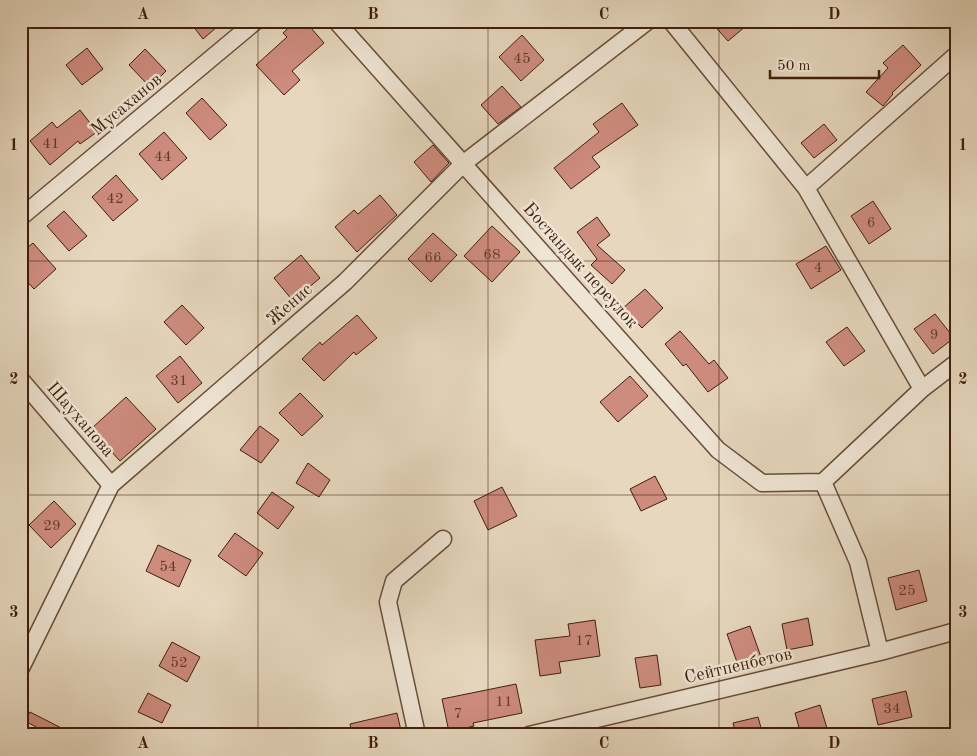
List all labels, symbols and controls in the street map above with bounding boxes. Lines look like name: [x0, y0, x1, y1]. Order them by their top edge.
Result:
text: A: [137, 7, 149, 23]
text: B: [367, 7, 379, 23]
text: C: [599, 7, 609, 23]
text: D: [828, 7, 840, 23]
scale bar: [770, 48, 878, 80]
house number: 45: [513, 52, 531, 67]
text: 50 m: [777, 59, 811, 74]
street label: Мусаханов: [88, 70, 165, 139]
house number: 41: [42, 137, 60, 152]
text: 1: [9, 138, 19, 154]
text: 1: [958, 138, 968, 154]
house number: 44: [154, 150, 172, 165]
house number: 42: [106, 192, 124, 207]
street label: Бостандык переулок: [519, 199, 641, 332]
house number: 6: [867, 216, 875, 231]
house number: 68: [483, 248, 501, 263]
house number: 66: [424, 251, 442, 266]
house number: 4: [814, 261, 822, 276]
street label: Женис: [263, 280, 316, 329]
house number: 9: [930, 328, 938, 343]
text: 2: [9, 372, 19, 388]
text: 2: [958, 372, 968, 388]
house number: 31: [170, 374, 188, 389]
street label: Шауханова: [43, 379, 118, 461]
house number: 29: [43, 519, 61, 534]
house number: 54: [159, 560, 177, 575]
house number: 25: [898, 584, 916, 599]
text: 3: [9, 605, 19, 621]
text: 3: [958, 605, 968, 621]
house number: 17: [575, 634, 593, 649]
street label: Сейтпенбетов: [683, 645, 794, 687]
house number: 52: [170, 656, 188, 671]
house number: 11: [495, 695, 513, 710]
house number: 34: [883, 702, 901, 717]
house number: 7: [454, 707, 462, 722]
text: A: [137, 736, 149, 752]
text: B: [367, 736, 379, 752]
text: C: [599, 736, 609, 752]
text: D: [828, 736, 840, 752]

